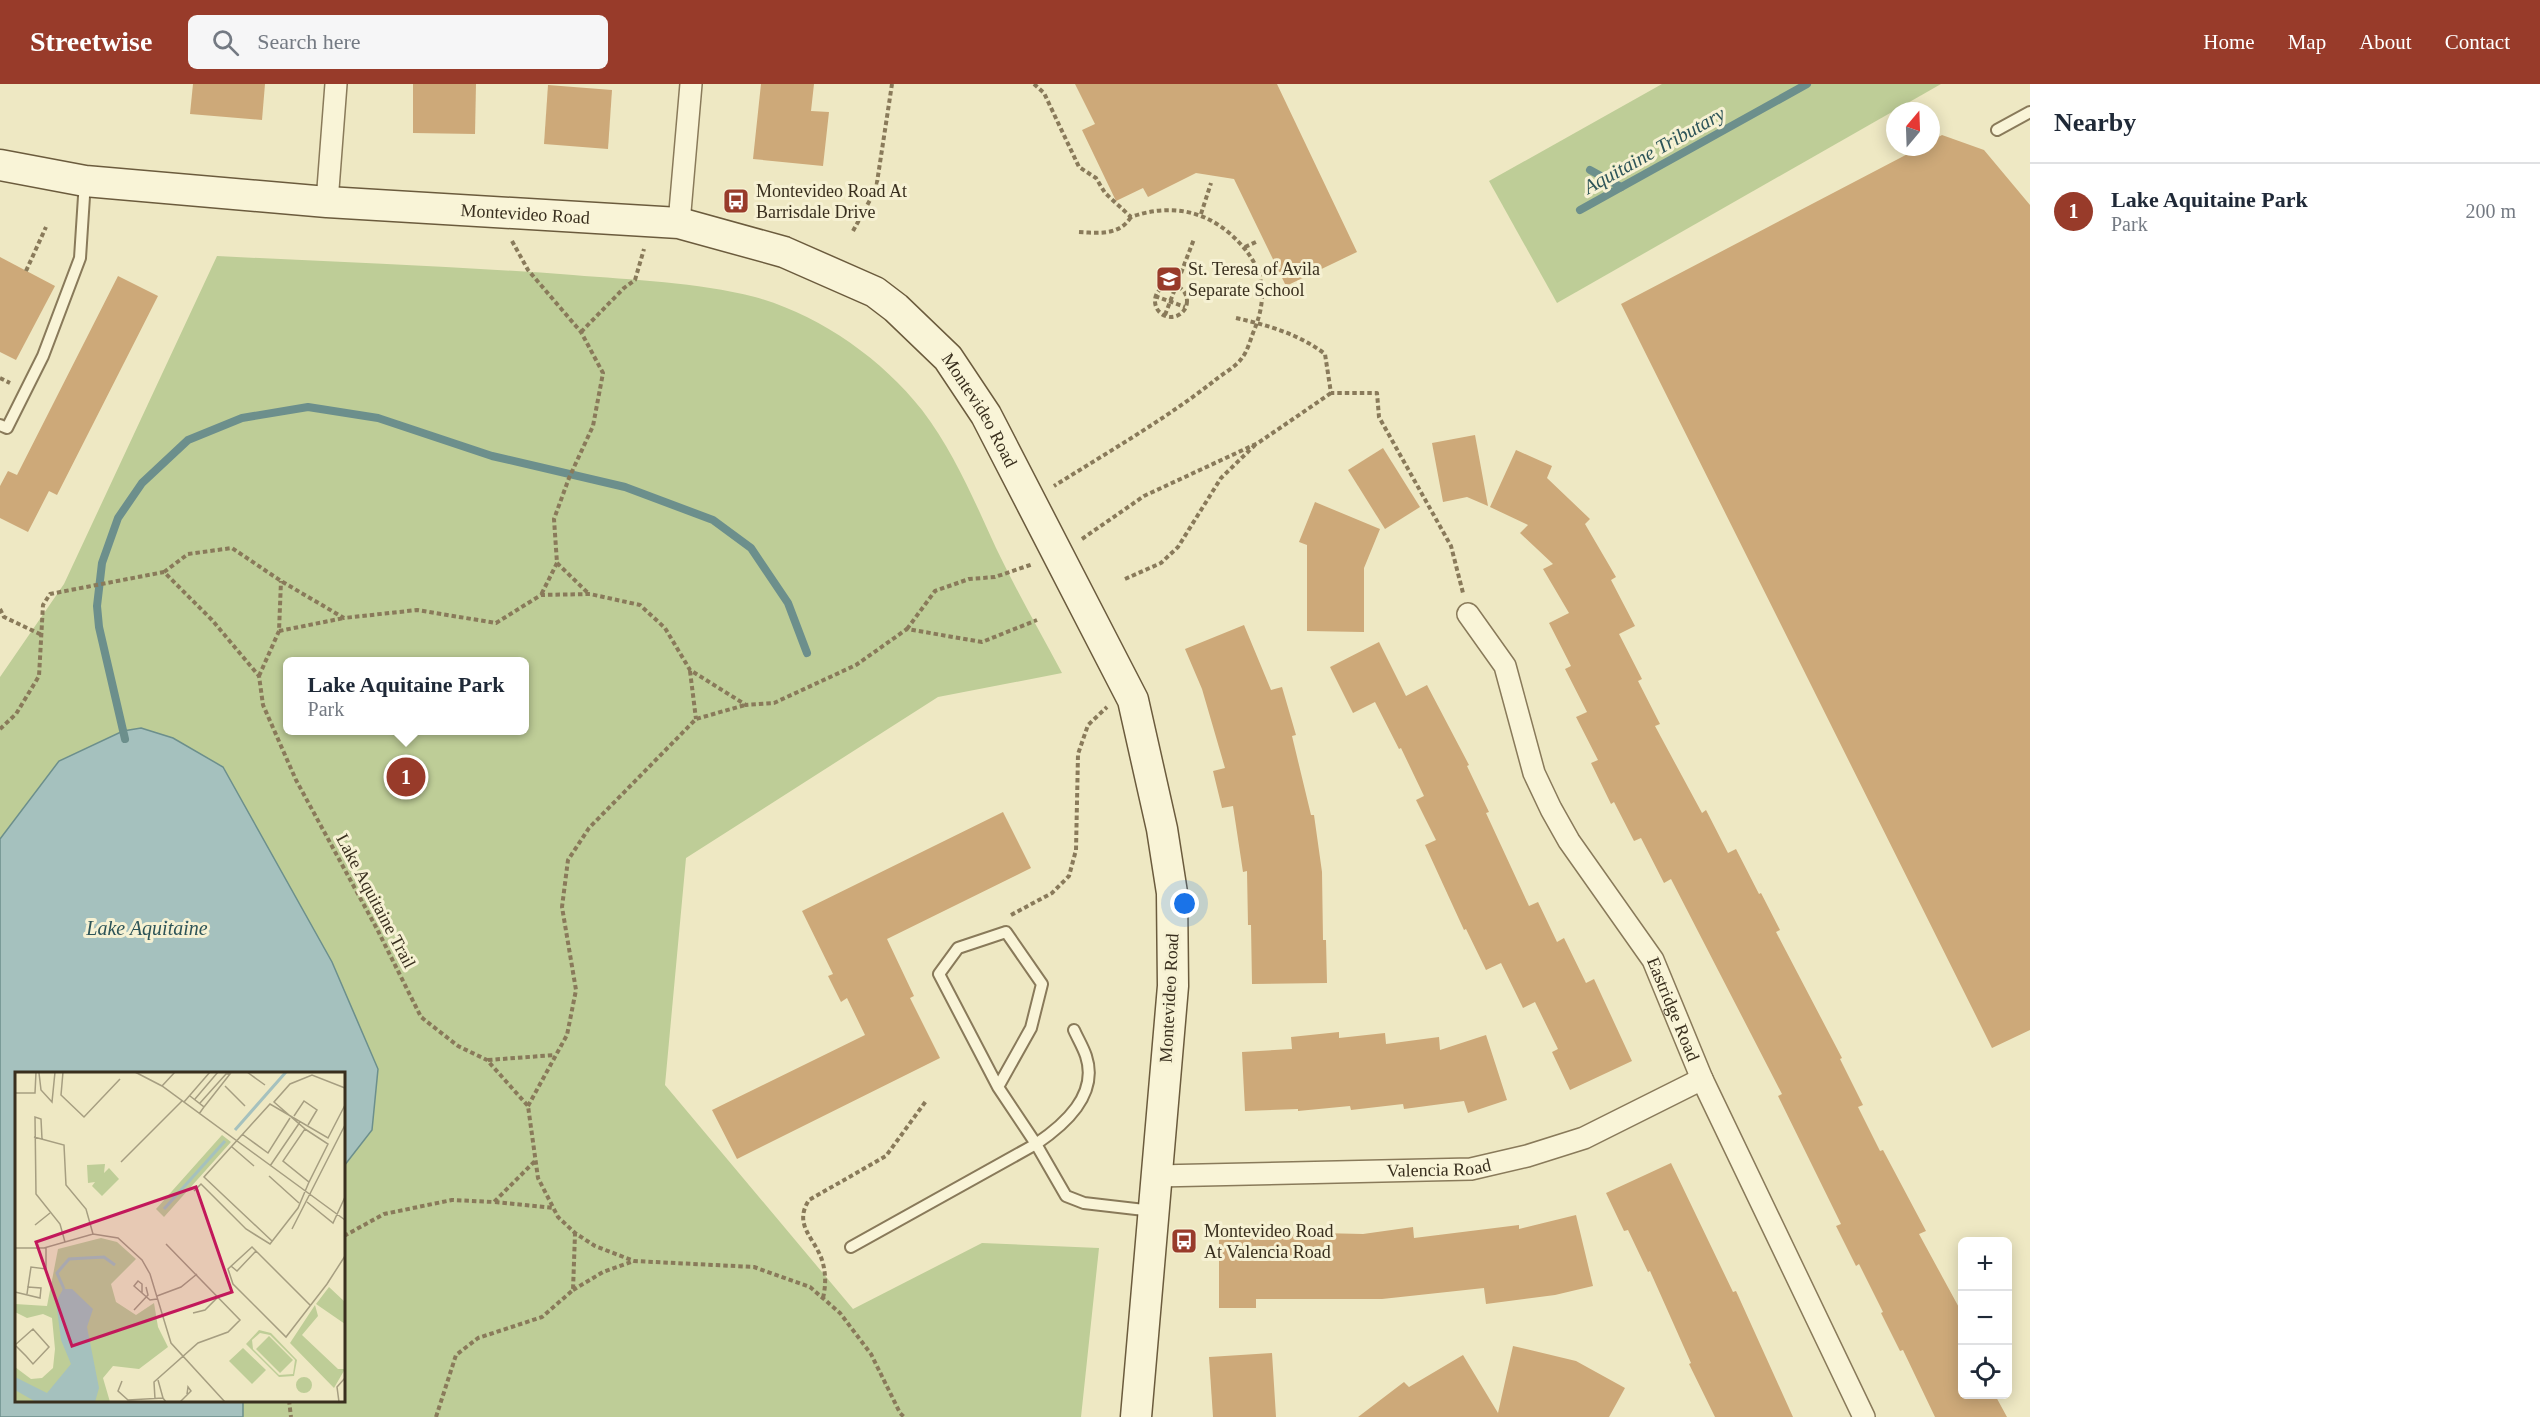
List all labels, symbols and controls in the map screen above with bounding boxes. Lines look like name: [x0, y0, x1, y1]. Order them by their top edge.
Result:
search box: [188, 15, 608, 69]
text: Streetwise: [30, 26, 152, 57]
icon: search: [209, 26, 242, 59]
text: Search here: [257, 29, 361, 54]
text: Home: [2203, 30, 2255, 54]
text: Map: [2288, 30, 2326, 54]
text: About: [2359, 30, 2412, 54]
text: Contact: [2445, 30, 2510, 54]
water label: Aquitaine Tributary: [1578, 102, 1729, 200]
north arrow: [1886, 102, 1940, 156]
text: Nearby: [2054, 108, 2136, 137]
place label: Montevideo Road At Barrisdale Drive: [756, 181, 907, 222]
bus stop icon: Montevideo Road At Barrisdale Drive: [721, 186, 751, 216]
text: Lake Aquitaine Park: [2111, 187, 2308, 212]
street label: Montevideo Road: [460, 200, 591, 228]
text: 1: [2069, 200, 2079, 222]
text: 200 m: [2465, 200, 2516, 222]
text: Park: [2111, 213, 2148, 235]
place label: St. Teresa of Avila Separate School: [1188, 259, 1320, 300]
school or university icon: St. Teresa of Avila Separate School: [1154, 264, 1184, 294]
street label: Montevideo Road: [938, 349, 1021, 471]
popup: [283, 657, 529, 735]
text: Lake Aquitaine Park: [308, 672, 504, 697]
text: Park: [308, 698, 344, 720]
pin: 1: [386, 754, 426, 800]
street label: Lake Aquitaine Trail: [332, 831, 420, 971]
your location: [1170, 889, 1199, 918]
water label: Lake Aquitaine: [85, 917, 208, 940]
street label: Montevideo Road: [1156, 933, 1182, 1063]
street label: Eastridge Road: [1643, 954, 1704, 1064]
inset map: [15, 1072, 345, 1402]
street label: Valencia Road: [1386, 1155, 1493, 1181]
place label: Montevideo Road At Valencia Road: [1204, 1221, 1333, 1262]
bus stop icon: Montevideo Road At Valencia Road: [1169, 1226, 1199, 1256]
map controls: [1958, 1237, 2012, 1399]
button: +: [1958, 1237, 2012, 1291]
button: −: [1958, 1291, 2012, 1345]
button: locate: [1958, 1345, 2012, 1399]

